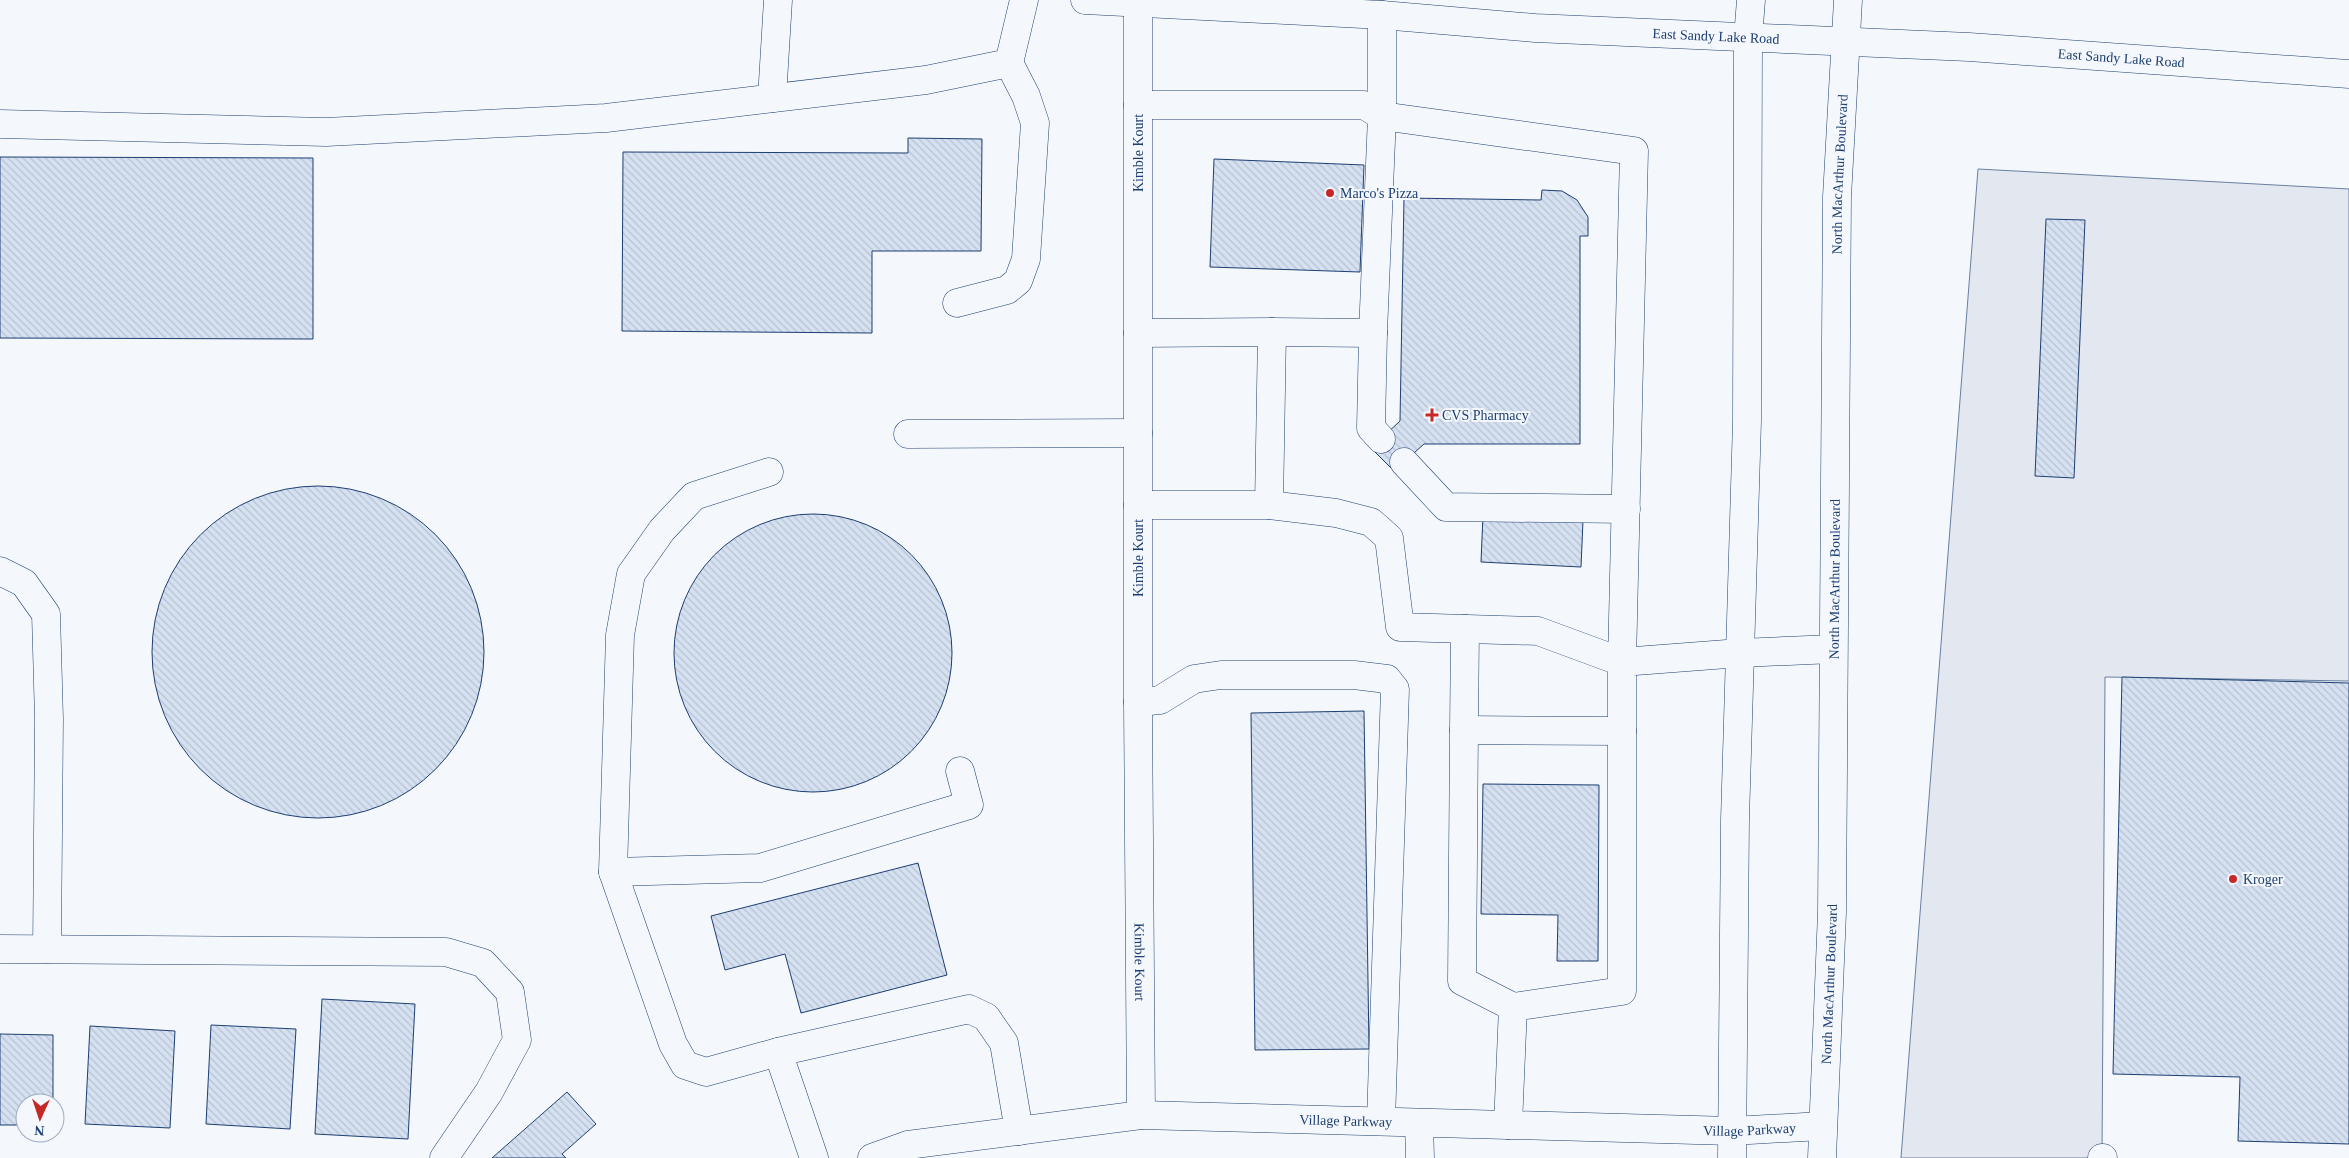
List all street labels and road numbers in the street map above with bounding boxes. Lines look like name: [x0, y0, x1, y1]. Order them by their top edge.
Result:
street label: East Sandy Lake Road: [1652, 26, 1780, 46]
street label: East Sandy Lake Road: [2057, 46, 2185, 70]
street label: North MacArthur Boulevard: [1829, 94, 1850, 254]
street label: Kimble Kourt: [1131, 114, 1146, 192]
street label: North MacArthur Boulevard: [1826, 499, 1842, 659]
street label: Kimble Kourt: [1131, 519, 1146, 597]
street label: North MacArthur Boulevard: [1818, 904, 1840, 1065]
street label: Kimble Kourt: [1132, 923, 1148, 1001]
street label: Village Parkway: [1299, 1112, 1392, 1129]
street label: Village Parkway: [1703, 1120, 1796, 1139]

